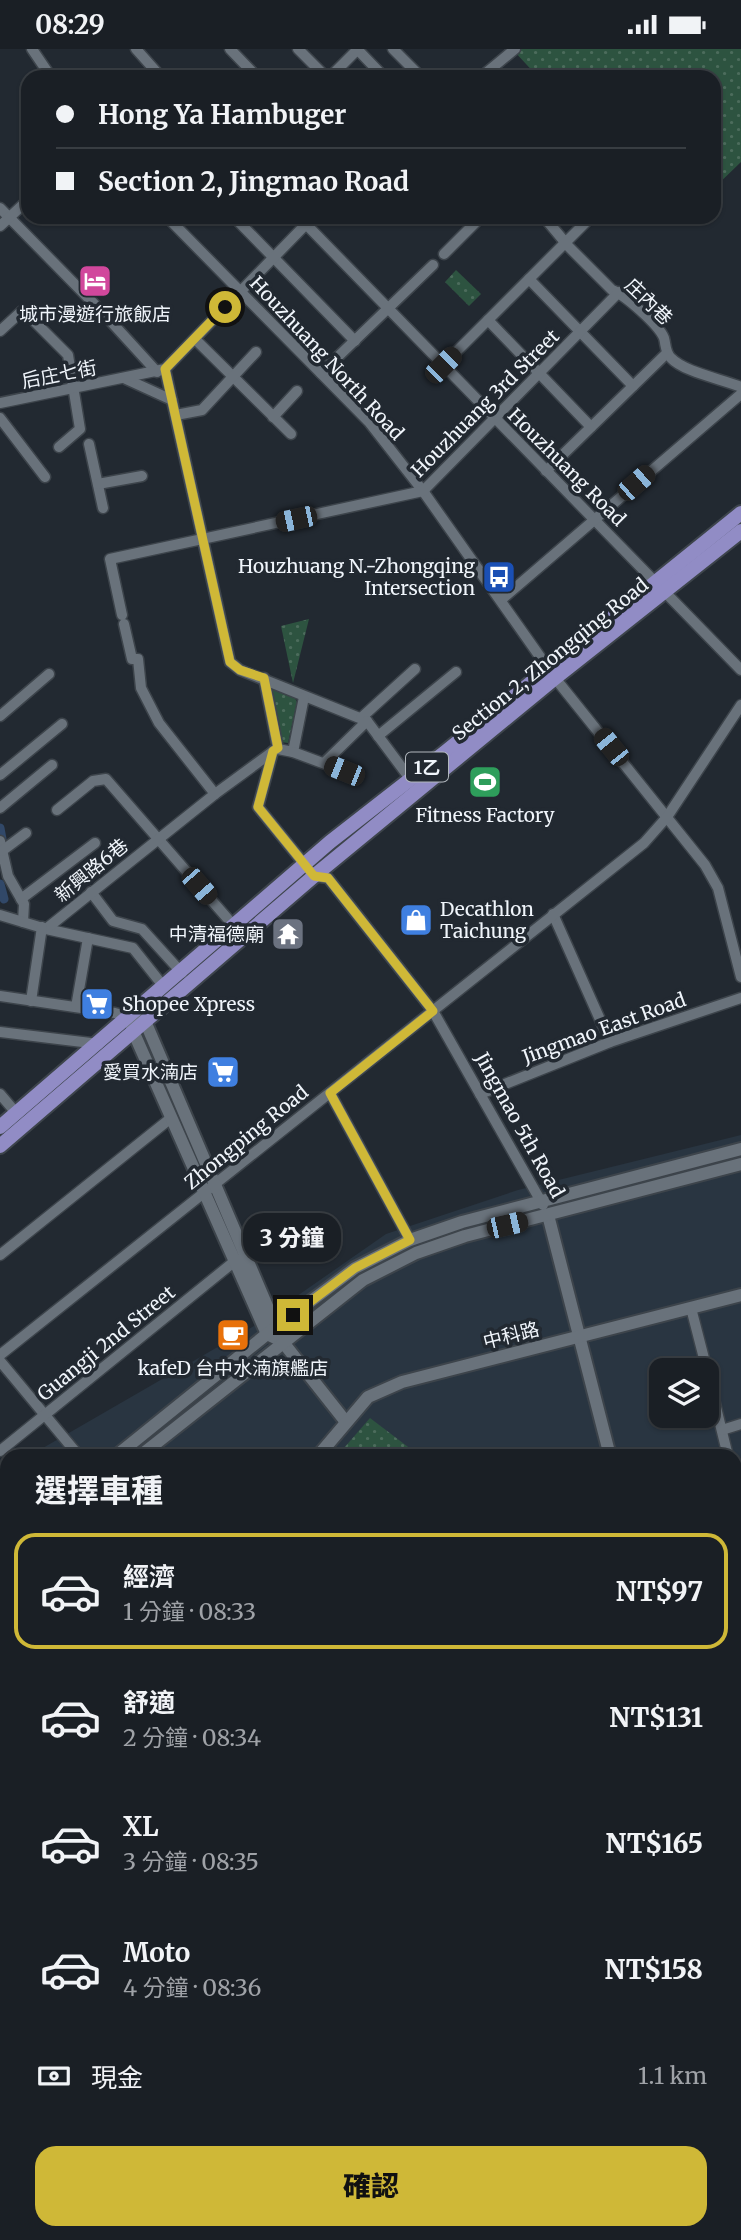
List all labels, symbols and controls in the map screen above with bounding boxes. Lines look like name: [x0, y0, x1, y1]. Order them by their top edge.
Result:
text: 08:29: [35, 8, 105, 41]
text: Hong Ya Hambuger: [98, 98, 346, 131]
text: Section 2, Jingmao Road: [98, 165, 409, 198]
hotel icon: 城市漫遊行旅飯店: [76, 262, 114, 300]
street label: Houzhuang North Road: [245, 271, 409, 445]
street label: 庄內巷: [620, 273, 678, 329]
route start: [209, 291, 241, 323]
place label: 城市漫遊行旅飯店: [19, 302, 171, 326]
street label: Houzhuang 3rd Street: [406, 324, 564, 482]
car: [421, 343, 466, 387]
street label: 后庄七街: [19, 355, 99, 393]
street label: Houzhuang Road: [503, 403, 631, 531]
car: [614, 461, 659, 505]
car: [274, 504, 319, 534]
place label: Houzhuang N.-Zhongqing Intersection: [238, 554, 475, 600]
bus stop icon: Houzhuang N.-Zhongqing Intersection: [480, 558, 518, 596]
street label: Section 2, Zhongqing Road: [447, 572, 653, 746]
car: [590, 724, 633, 770]
car: [321, 753, 368, 789]
road number: 1乙: [406, 753, 448, 781]
sports icon: Fitness Factory: [466, 763, 504, 801]
place label: Fitness Factory: [415, 803, 555, 827]
street label: 新興路6巷: [49, 833, 133, 907]
car: [178, 863, 221, 909]
place label: Decathlon Taichung: [440, 897, 534, 943]
shop icon: Decathlon Taichung: [397, 901, 435, 939]
temple icon: 中清福德廟: [269, 915, 307, 953]
place label: 中清福德廟: [169, 922, 264, 946]
supermarket icon: Shopee Xpress: [78, 985, 116, 1023]
street label: Jingmao East Road: [518, 987, 689, 1069]
place label: Shopee Xpress: [122, 992, 255, 1016]
street label: Jingmao 5th Road: [470, 1047, 570, 1202]
supermarket icon: 愛買水湳店: [204, 1053, 242, 1091]
place label: 愛買水湳店: [103, 1060, 198, 1084]
street label: Zhongping Road: [179, 1080, 313, 1194]
car: [485, 1210, 530, 1240]
callout: 3 分鐘: [244, 1213, 342, 1263]
text: 3 分鐘: [260, 1223, 324, 1252]
street label: Guangji 2nd Street: [32, 1280, 180, 1406]
route end: [277, 1299, 309, 1331]
cafe icon: kafeD 台中水湳旗艦店: [214, 1316, 252, 1354]
street label: 中科路: [480, 1316, 542, 1354]
place label: kafeD 台中水湳旗艦店: [138, 1356, 328, 1380]
map controls: [649, 1358, 719, 1428]
button: layers: [649, 1358, 719, 1428]
text: 選擇車種: [35, 1471, 163, 1511]
icon: car: [39, 1560, 102, 1623]
text: 經濟: [123, 1560, 175, 1593]
text: NT$97: [616, 1575, 703, 1608]
text: 1 分鐘 · 08:33: [123, 1597, 256, 1626]
icon: car: [39, 1686, 102, 1749]
text: 舒適: [123, 1686, 175, 1719]
text: NT$131: [609, 1701, 703, 1734]
text: 2 分鐘 · 08:34: [123, 1723, 261, 1752]
text: XL: [123, 1810, 159, 1843]
icon: car: [39, 1812, 102, 1875]
text: NT$165: [605, 1827, 703, 1860]
text: 3 分鐘 · 08:35: [123, 1847, 259, 1876]
text: Moto: [123, 1936, 190, 1969]
icon: car: [39, 1938, 102, 2001]
text: NT$158: [604, 1953, 703, 1986]
text: 4 分鐘 · 08:36: [123, 1973, 262, 2002]
icon: cash: [35, 2057, 73, 2095]
text: 現金: [91, 2061, 143, 2094]
text: 1.1 km: [638, 2061, 707, 2090]
button: 確認: [35, 2146, 707, 2226]

